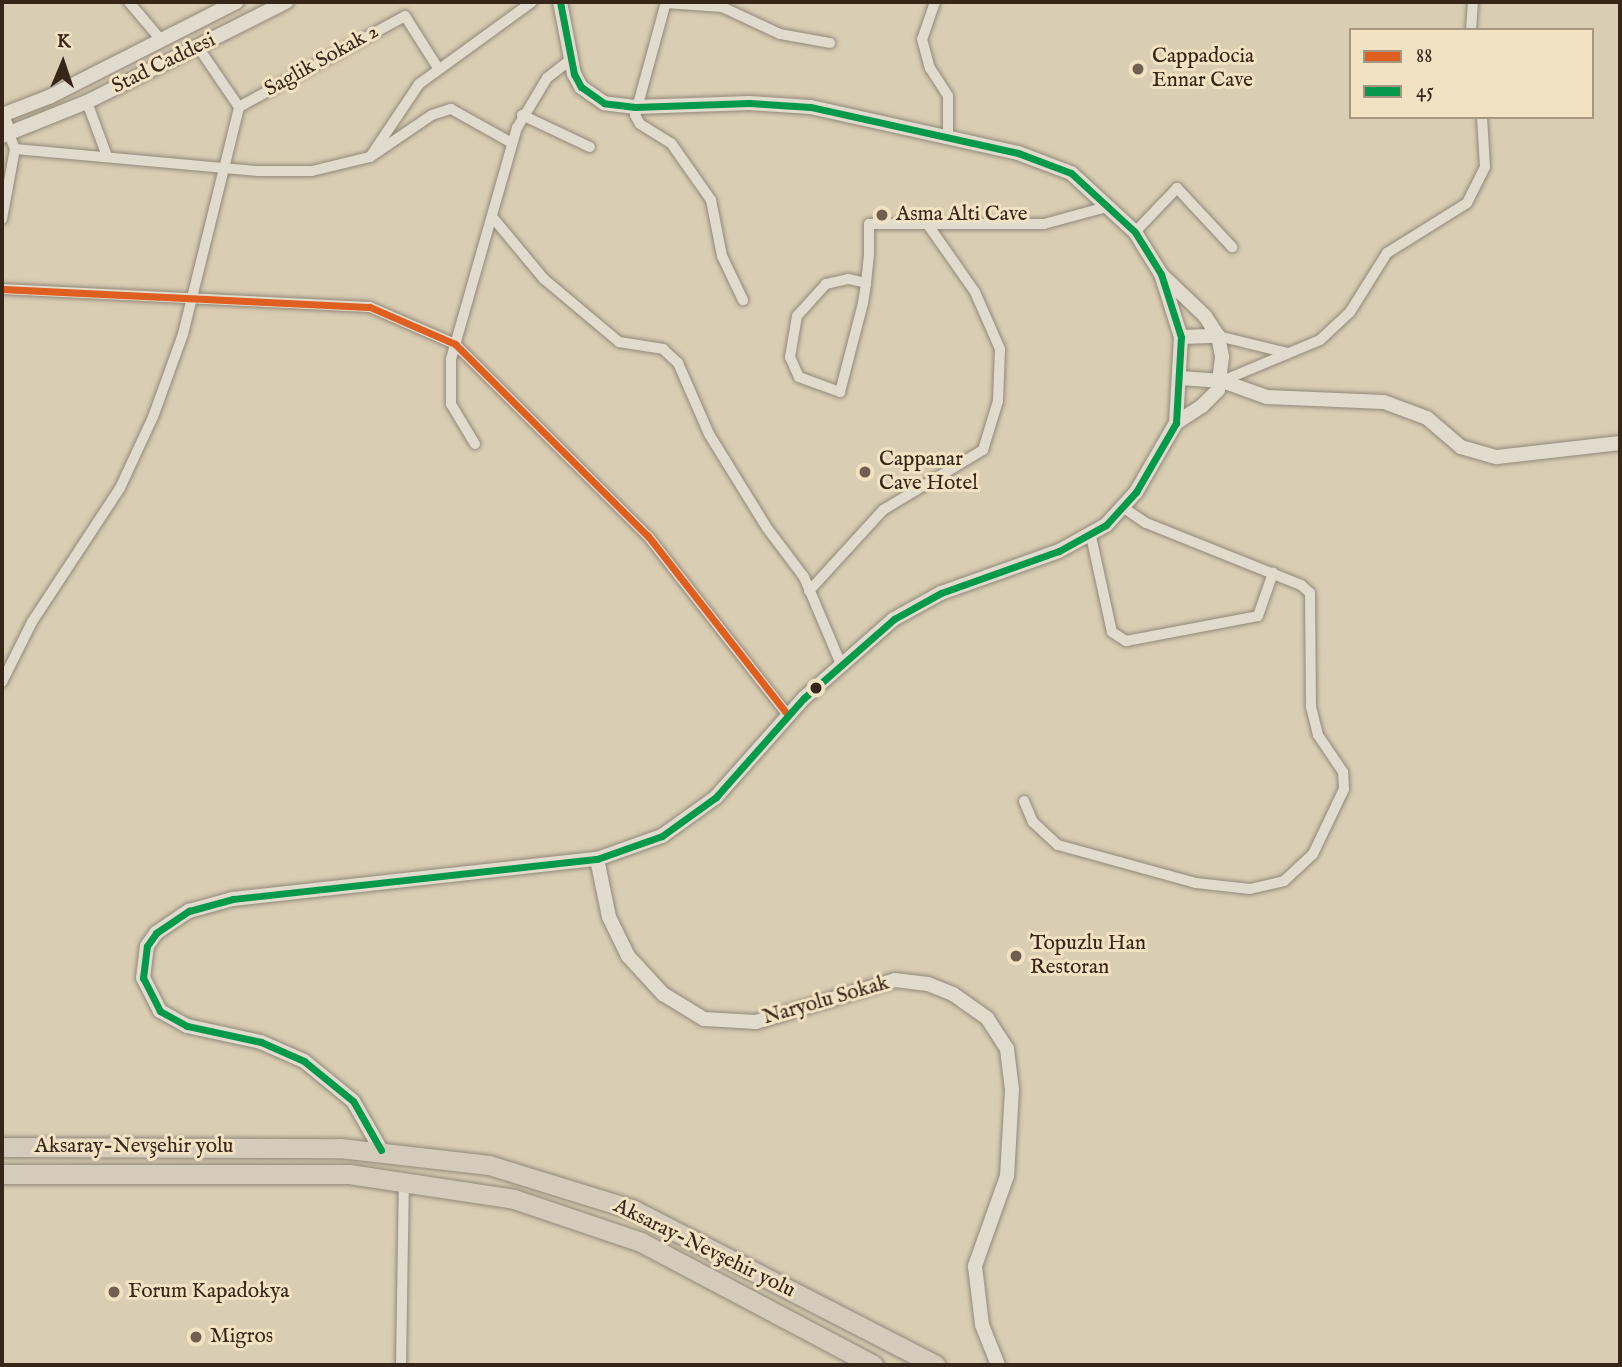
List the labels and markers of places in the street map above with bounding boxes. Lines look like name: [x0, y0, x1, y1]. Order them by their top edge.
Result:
place label: Cappadocia Ennar Cave: [1152, 44, 1254, 94]
marker: Cappadocia Ennar Cave: [1130, 61, 1146, 77]
place label: Asma Alti Cave: [896, 202, 1028, 228]
marker: Asma Alti Cave: [874, 207, 890, 223]
place label: Cappanar Cave Hotel: [879, 447, 978, 497]
marker: Cappanar Cave Hotel: [857, 464, 873, 480]
unlabelled marker: [809, 681, 823, 695]
place label: Topuzlu Han Restoran: [1030, 931, 1146, 981]
marker: Topuzlu Han Restoran: [1008, 948, 1024, 964]
place label: Forum Kapadokya: [128, 1279, 289, 1305]
marker: Forum Kapadokya: [106, 1284, 122, 1300]
place label: Migros: [210, 1324, 273, 1350]
marker: Migros: [188, 1329, 204, 1345]

